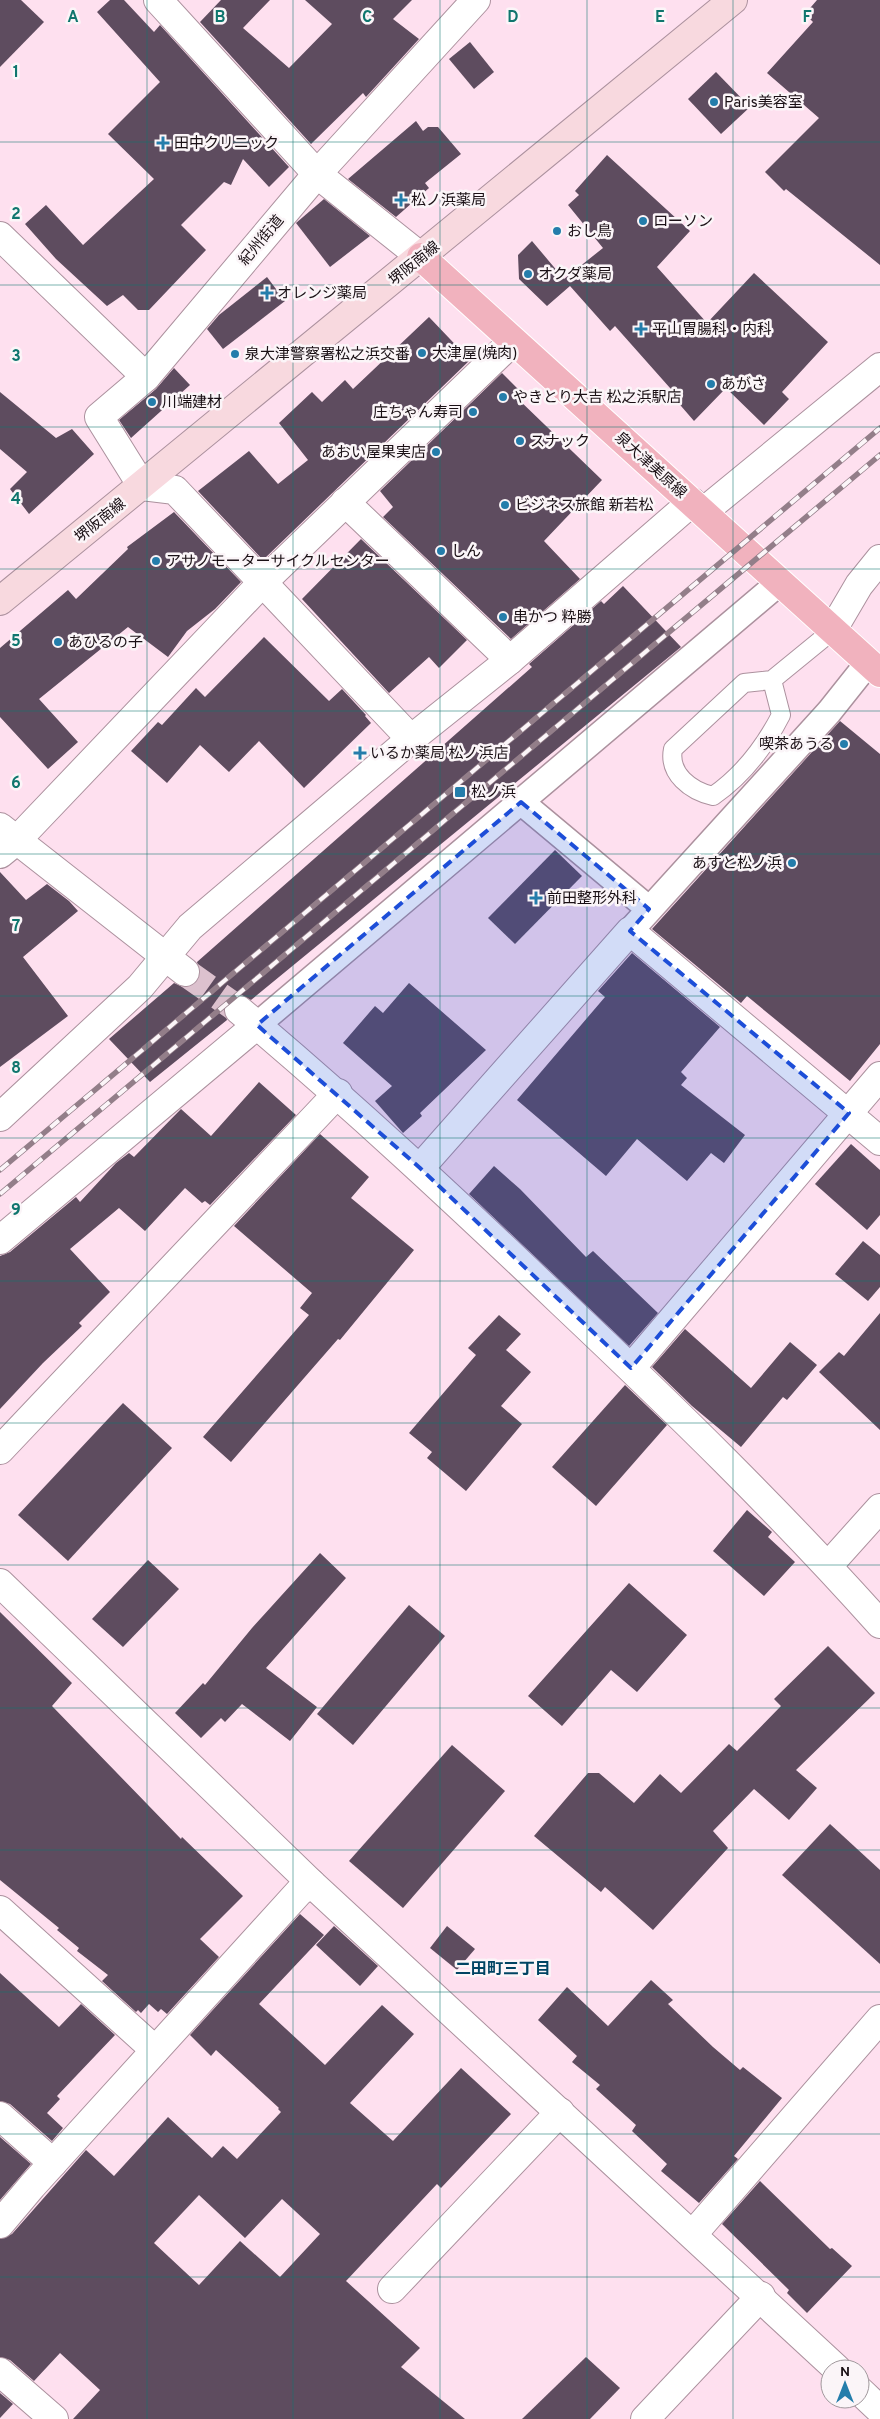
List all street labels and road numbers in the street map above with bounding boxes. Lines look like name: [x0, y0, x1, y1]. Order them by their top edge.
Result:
street label: 紀州街道: [235, 211, 289, 270]
street label: 堺阪南線: [386, 238, 444, 290]
street label: 泉大津美原線: [610, 429, 690, 503]
street label: 堺阪南線: [72, 495, 130, 547]

